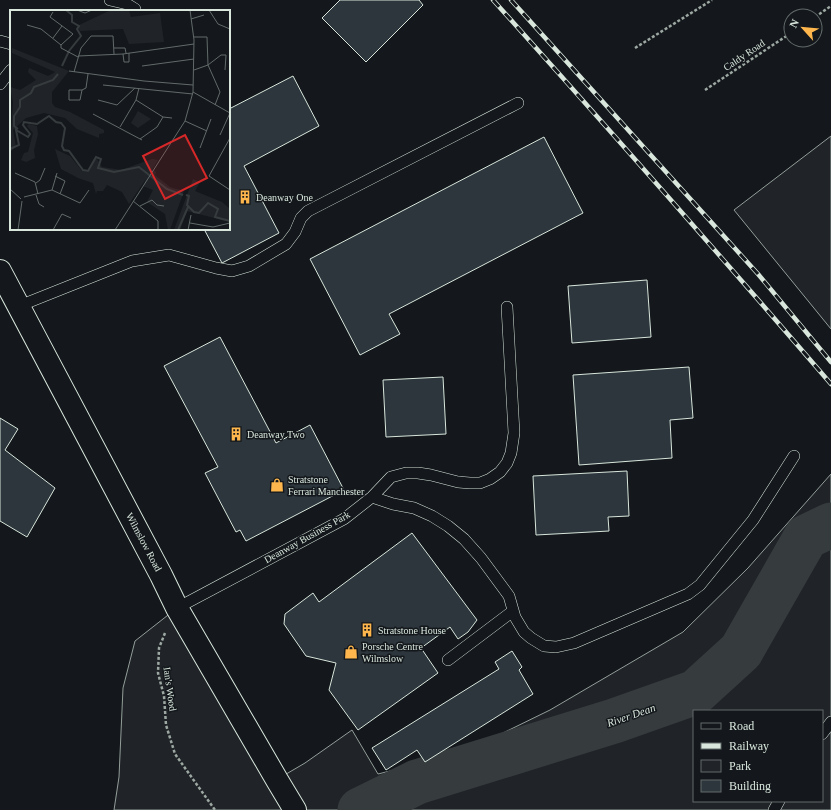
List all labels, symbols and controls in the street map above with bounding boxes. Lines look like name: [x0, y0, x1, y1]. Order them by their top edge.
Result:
north arrow: [783, 8, 823, 48]
inset map: [10, 10, 230, 230]
text: N: [787, 17, 801, 30]
street label: Caldy Road: [721, 37, 767, 73]
building icon: Deanway One: [237, 189, 253, 205]
place label: Deanway One: [256, 192, 313, 203]
building icon: Deanway Two: [228, 426, 244, 442]
place label: Deanway Two: [247, 429, 305, 440]
place label: Stratstone Ferrari Manchester: [288, 474, 365, 497]
shop icon: Stratstone Ferrari Manchester: [269, 477, 285, 493]
street label: Deanway Business Park: [262, 509, 352, 565]
street label: Wilmslow Road: [124, 511, 164, 573]
building icon: Stratstone House: [359, 622, 375, 638]
place label: Stratstone House: [378, 625, 447, 636]
place label: Porsche Centre Wilmslow: [362, 641, 423, 664]
shop icon: Porsche Centre Wilmslow: [343, 644, 359, 660]
street label: Ian's Wood: [161, 666, 179, 712]
water label: River Dean: [604, 701, 657, 729]
legend: [693, 710, 823, 802]
text: Road: [729, 719, 754, 733]
text: Railway: [729, 739, 769, 753]
text: Park: [729, 759, 751, 773]
text: Building: [729, 779, 771, 793]

